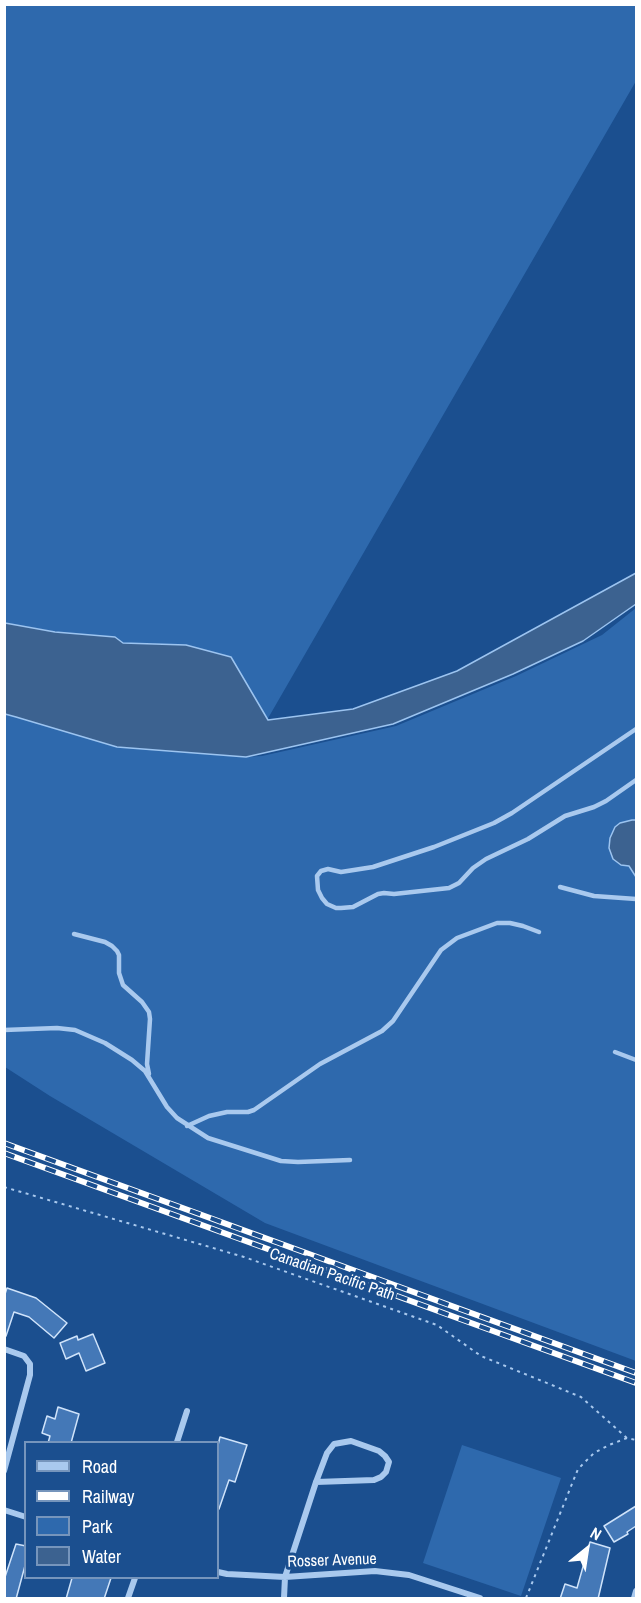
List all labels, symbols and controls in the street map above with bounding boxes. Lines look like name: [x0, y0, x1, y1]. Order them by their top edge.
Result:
street label: Canadian Pacific Path: [267, 1245, 397, 1305]
legend: [24, 1441, 219, 1579]
text: Road: [82, 1454, 117, 1479]
text: Railway: [82, 1484, 135, 1509]
text: Park: [82, 1514, 112, 1539]
north arrow: [557, 1519, 617, 1579]
text: N: [586, 1522, 606, 1545]
text: Water: [82, 1544, 121, 1569]
street label: Rosser Avenue: [287, 1550, 377, 1572]

